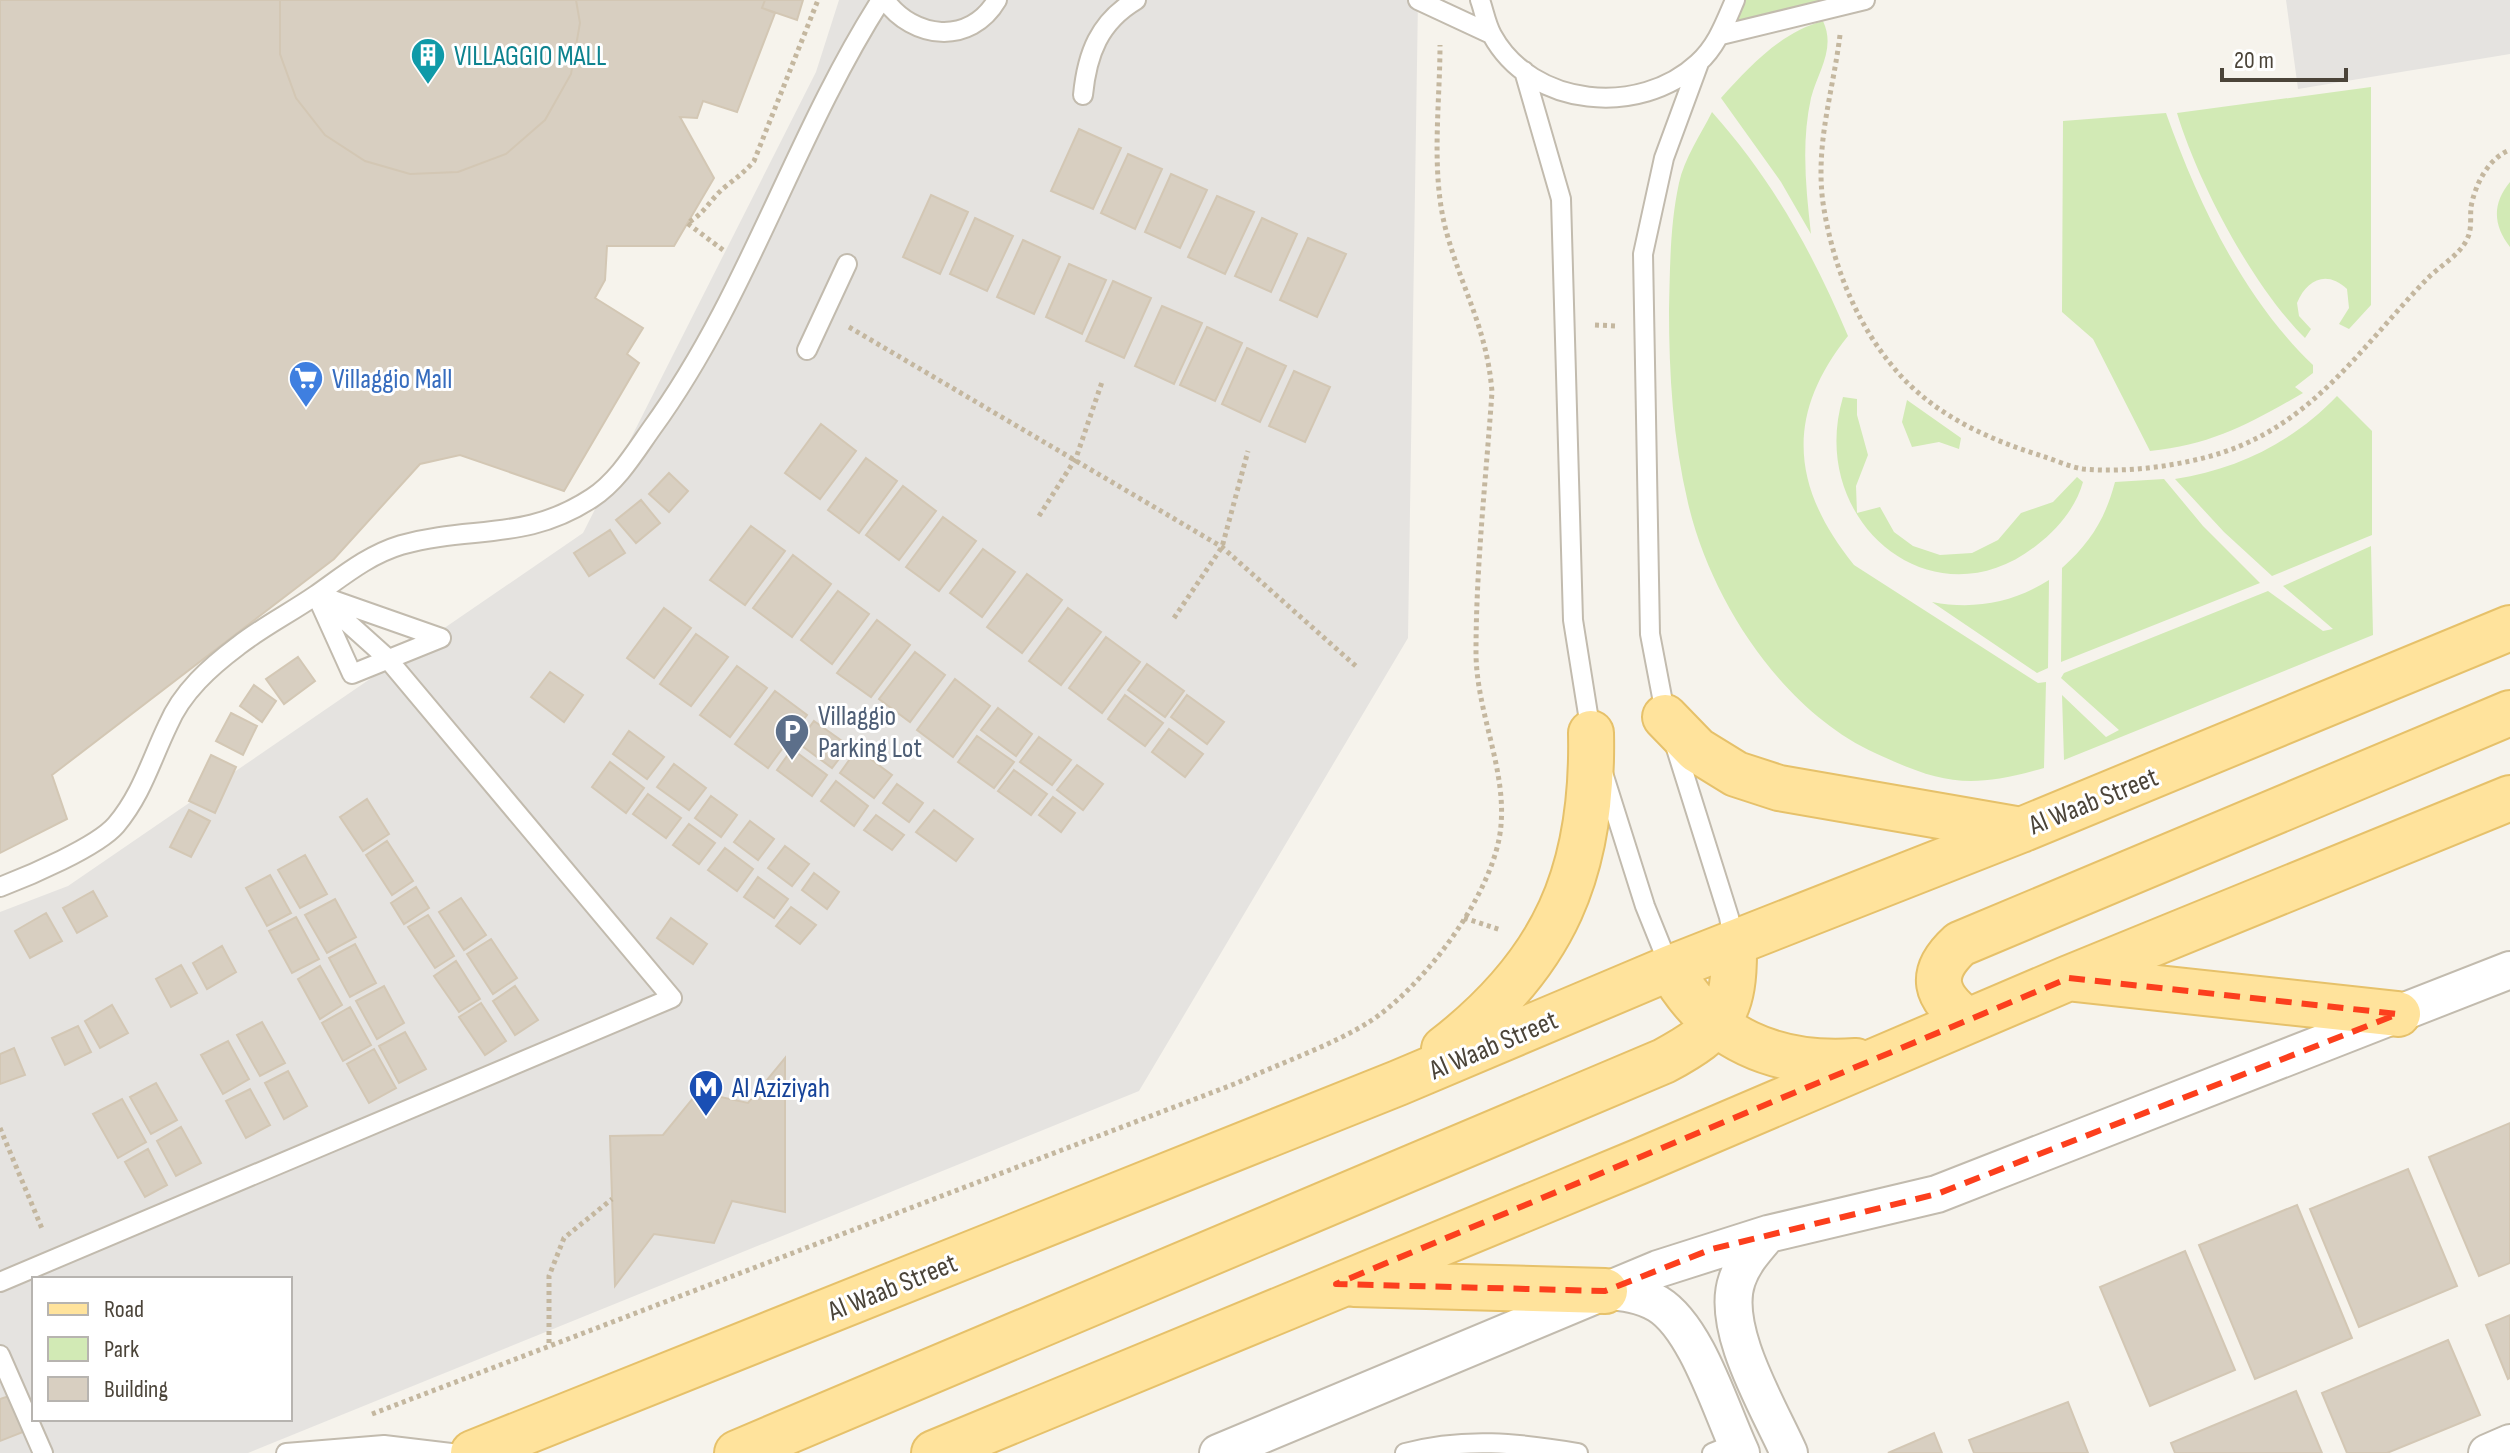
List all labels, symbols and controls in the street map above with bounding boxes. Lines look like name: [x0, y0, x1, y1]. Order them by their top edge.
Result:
scale bar: [2222, 32, 2346, 82]
building icon: VILLAGGIO MALL: [409, 36, 447, 86]
place label: VILLAGGIO MALL: [454, 40, 606, 73]
text: 20 m: [2234, 46, 2274, 75]
supermarket icon: Villaggio Mall: [287, 359, 325, 409]
place label: Villaggio Mall: [332, 363, 452, 396]
place label: Villaggio Parking Lot: [818, 700, 922, 765]
parking icon: Villaggio Parking Lot: [773, 712, 811, 762]
street label: Al Waab Street: [2023, 761, 2163, 843]
street label: Al Waab Street: [1424, 1004, 1563, 1088]
metro station icon: Al Aziziyah: [687, 1068, 725, 1118]
place label: Al Aziziyah: [731, 1072, 830, 1105]
street label: Al Waab Street: [822, 1247, 962, 1329]
legend: [32, 1277, 292, 1421]
text: Road: [104, 1295, 144, 1324]
text: Park: [104, 1335, 139, 1364]
text: Building: [104, 1375, 168, 1404]

